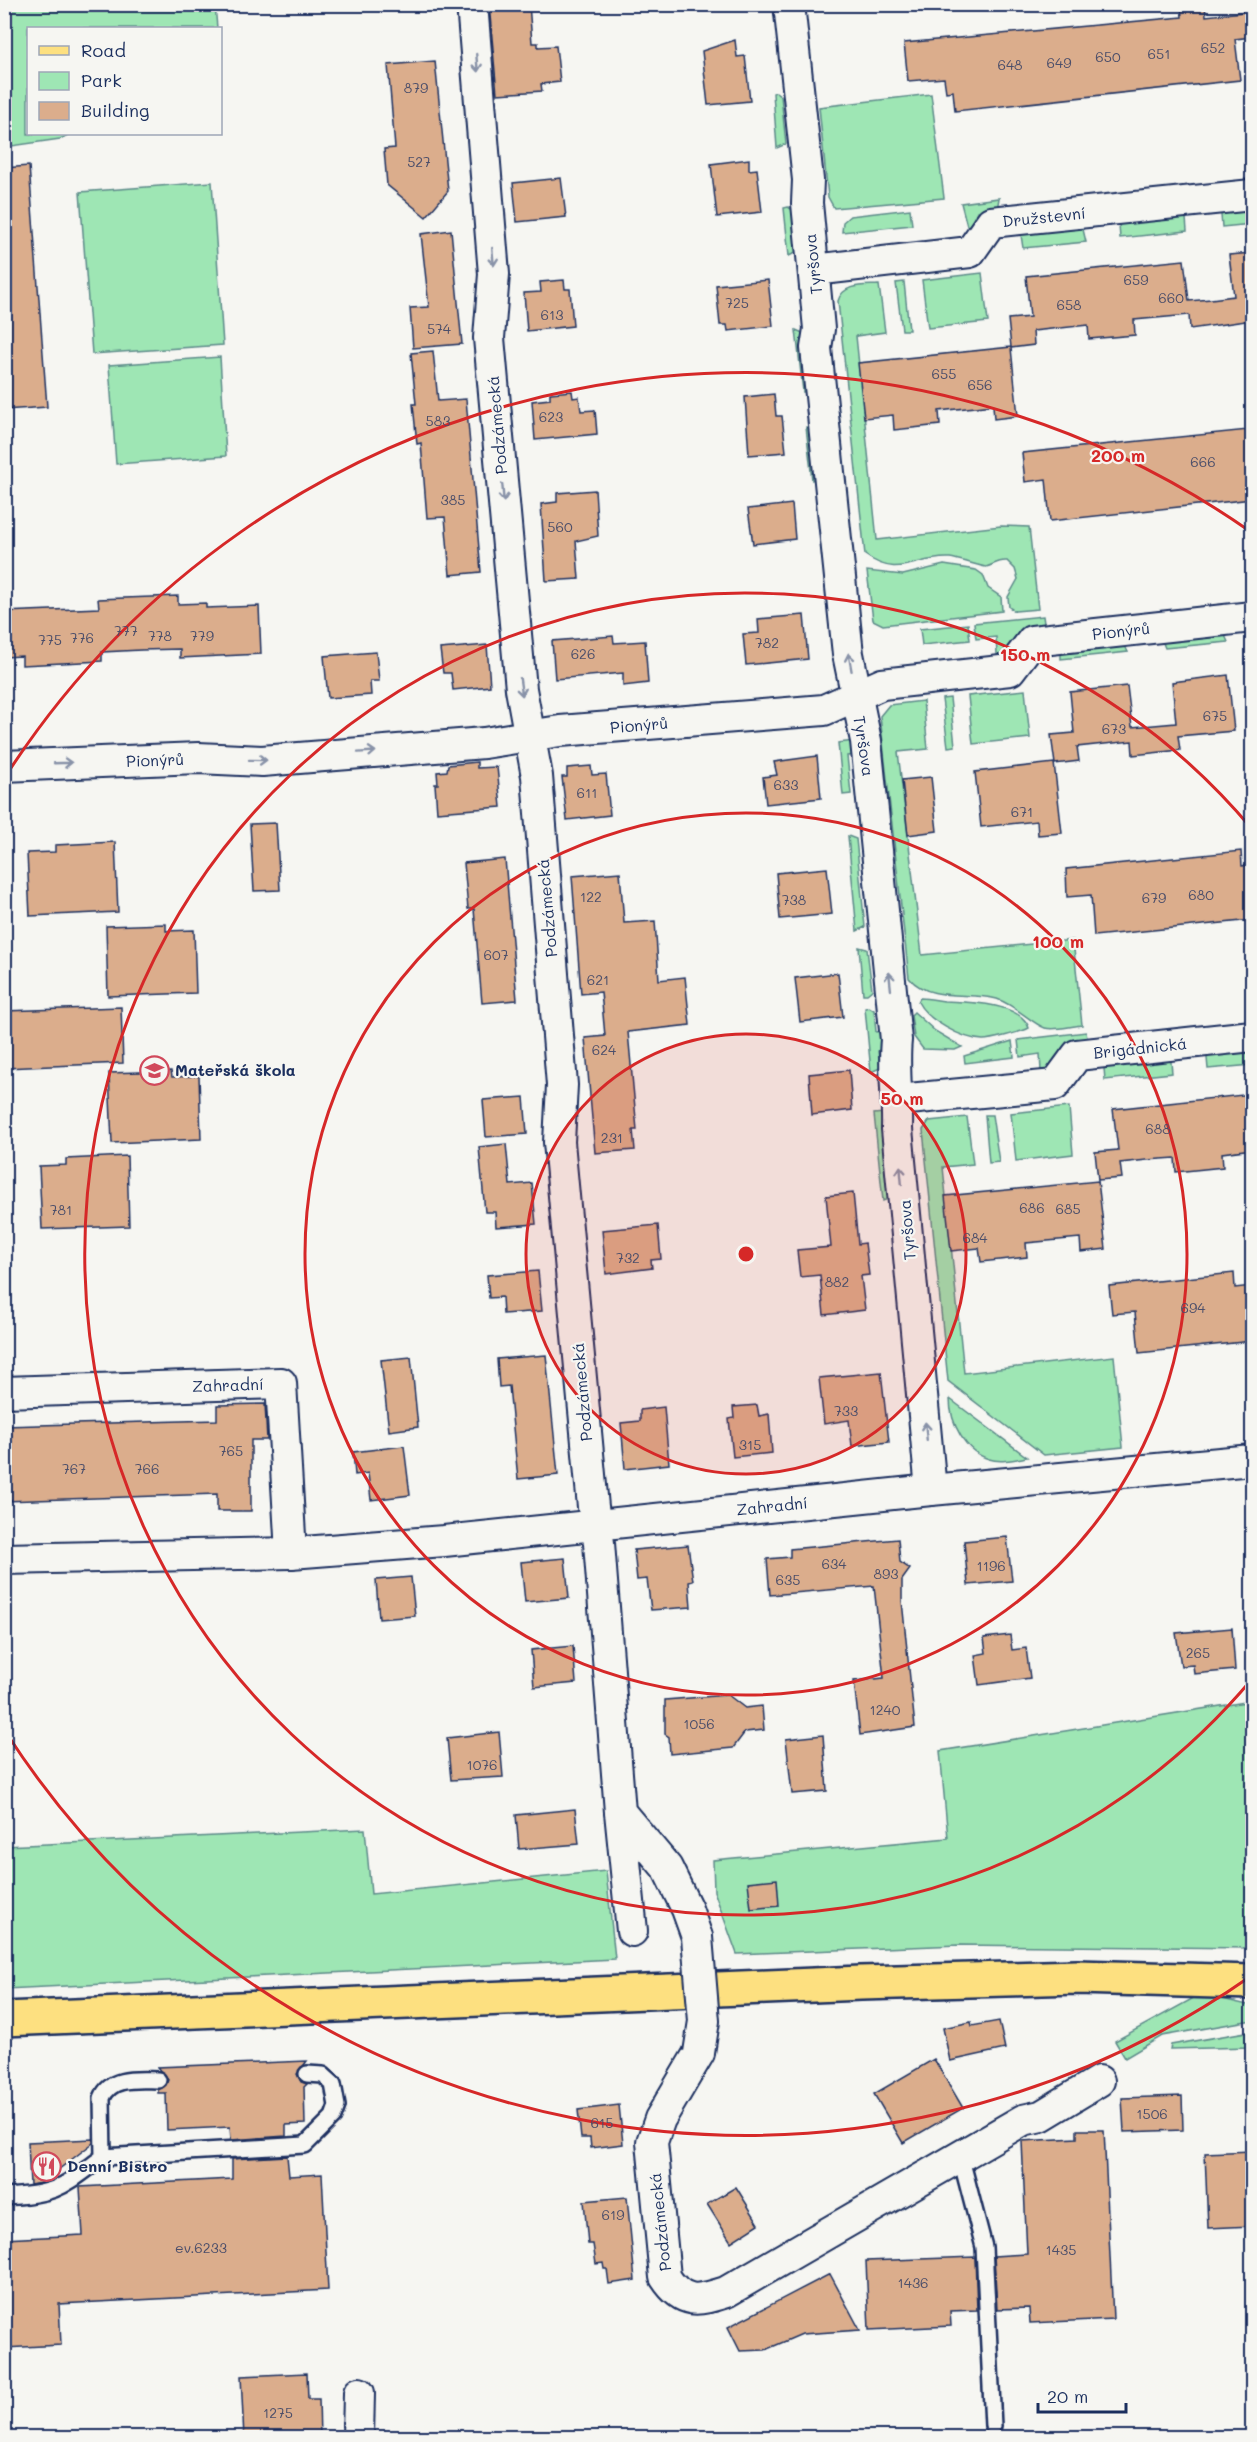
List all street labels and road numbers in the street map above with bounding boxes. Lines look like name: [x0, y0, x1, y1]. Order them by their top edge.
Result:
street label: Družstevní: [1001, 202, 1087, 231]
street label: Tyršova: [799, 233, 826, 295]
street label: Podzámecká: [482, 375, 511, 475]
street label: Pionýrů: [1091, 617, 1151, 644]
street label: Pionýrů: [609, 712, 669, 737]
street label: Tyršova: [849, 714, 880, 778]
street label: Pionýrů: [126, 748, 184, 771]
street label: Podzámecká: [532, 858, 561, 958]
street label: Brigádnická: [1092, 1032, 1188, 1063]
street label: Tyršova: [893, 1199, 920, 1261]
street label: Podzámecká: [567, 1342, 596, 1442]
street label: Zahradní: [192, 1373, 264, 1396]
street label: Zahradní: [735, 1491, 809, 1520]
street label: Podzámecká: [644, 2172, 675, 2272]

